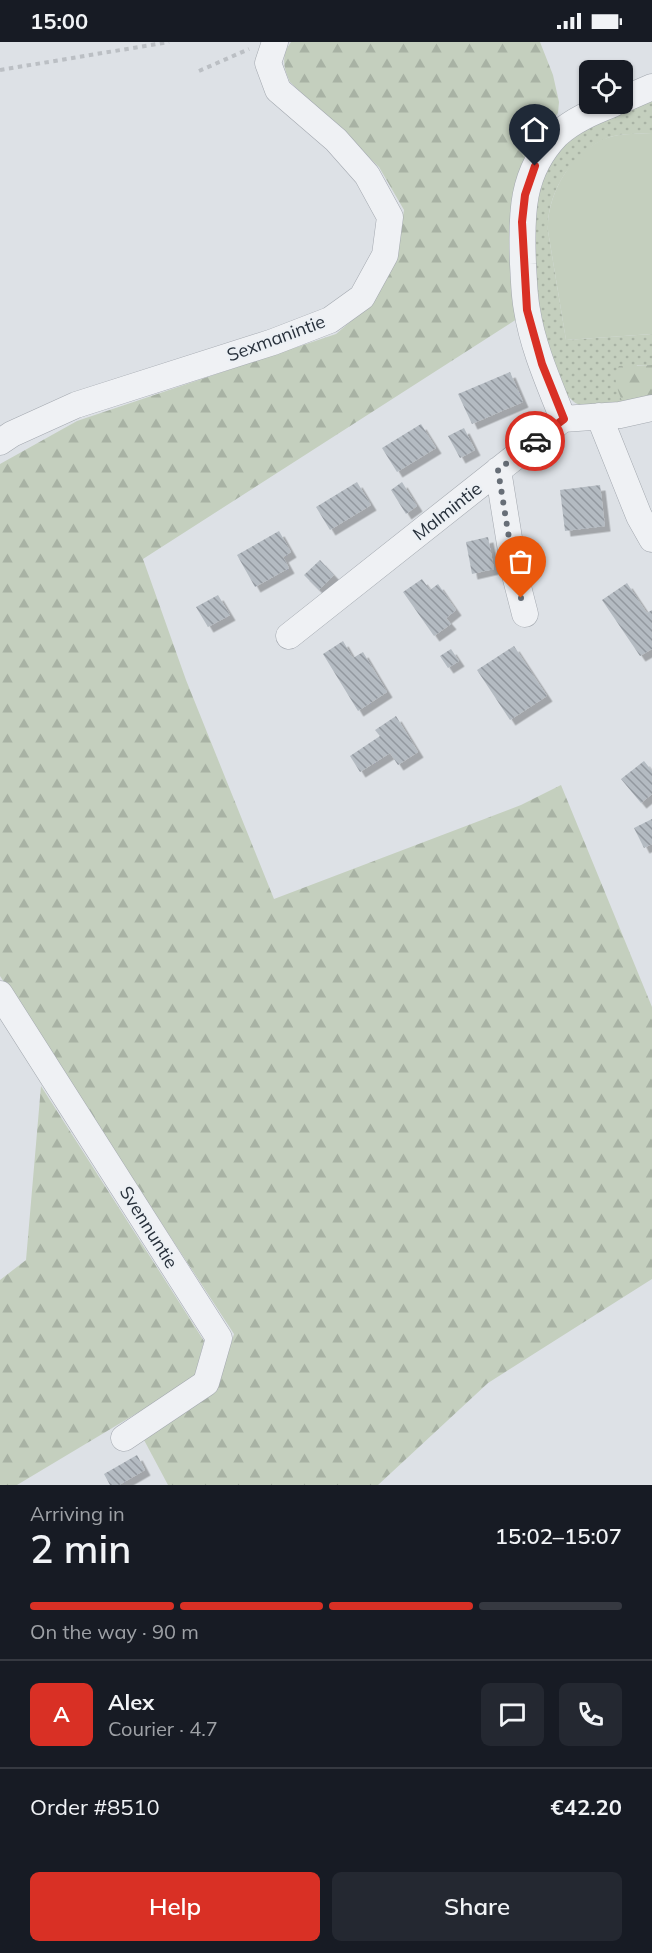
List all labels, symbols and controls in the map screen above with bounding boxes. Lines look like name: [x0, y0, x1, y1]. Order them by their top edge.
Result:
text: 15:00: [30, 7, 88, 35]
map controls: [579, 60, 633, 114]
button: locate: [579, 60, 633, 114]
pin: [509, 104, 560, 166]
icon: home: [518, 113, 551, 146]
street label: Sexmanintie: [224, 310, 328, 366]
courier: [505, 411, 565, 471]
icon: car: [519, 425, 552, 458]
street label: Malmintie: [408, 477, 486, 545]
pin: [495, 536, 546, 598]
icon: bag: [504, 545, 537, 578]
street label: Svennuntie: [115, 1182, 183, 1272]
text: Arriving in: [30, 1501, 125, 1526]
text: 15:02–15:07: [495, 1522, 622, 1550]
text: 2 min: [30, 1524, 131, 1573]
text: On the way · 90 m: [30, 1619, 199, 1644]
button: chat: [481, 1683, 544, 1746]
button: phone: [559, 1683, 622, 1746]
text: Alex: [108, 1688, 154, 1716]
text: A: [53, 1700, 70, 1728]
text: Courier · 4.7: [108, 1716, 218, 1741]
text: Order #8510: [30, 1793, 160, 1821]
text: €42.20: [551, 1793, 622, 1821]
button: Help: [30, 1872, 320, 1941]
button: Share: [332, 1872, 622, 1941]

